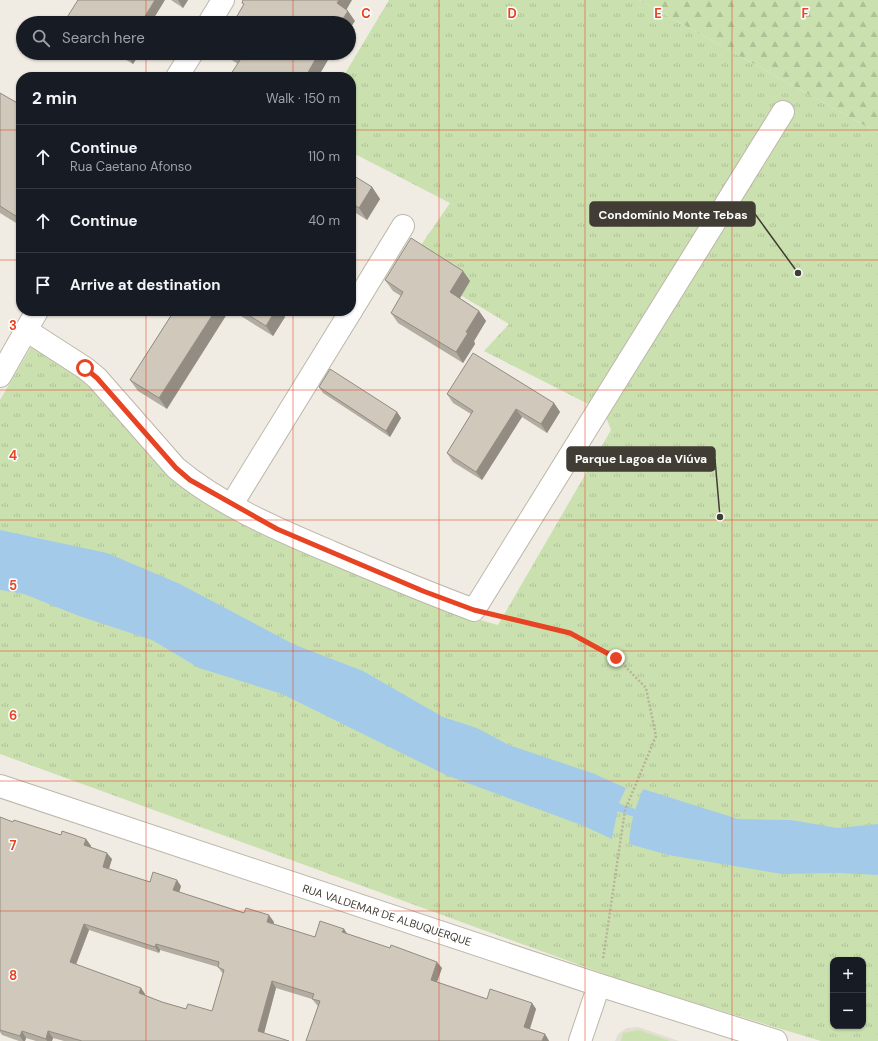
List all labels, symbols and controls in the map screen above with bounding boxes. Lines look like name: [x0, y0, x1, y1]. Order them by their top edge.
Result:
text: C: [361, 5, 371, 22]
text: D: [507, 5, 517, 22]
text: E: [654, 5, 662, 22]
text: F: [801, 5, 809, 22]
search box: [16, 16, 356, 60]
icon: search: [30, 27, 52, 49]
text: Search here: [62, 28, 145, 48]
text: 2 min: [32, 87, 77, 109]
text: Walk · 150 m: [266, 90, 340, 107]
text: Continue: [70, 138, 138, 158]
icon: ahead: [32, 146, 54, 168]
text: 110 m: [308, 148, 340, 165]
text: Rua Caetano Afonso: [70, 158, 192, 175]
callout: Condomínio Monte Tebas: [590, 202, 755, 226]
text: Condomínio Monte Tebas: [598, 207, 748, 223]
icon: ahead: [32, 210, 54, 232]
text: Continue: [70, 211, 138, 231]
text: 40 m: [308, 212, 340, 229]
icon: arrive: [32, 274, 54, 296]
text: Arrive at destination: [70, 275, 221, 295]
text: 3: [9, 317, 17, 334]
route start: [76, 359, 94, 377]
text: 4: [9, 447, 17, 464]
callout: Parque Lagoa da Viúva: [567, 447, 715, 471]
text: Parque Lagoa da Viúva: [575, 451, 707, 467]
text: 5: [9, 577, 17, 594]
route end: [607, 649, 625, 667]
text: 6: [9, 707, 17, 724]
text: 7: [10, 837, 17, 854]
street label: RUA VALDEMAR DE ALBUQUERQUE: [301, 881, 473, 949]
map controls: [830, 957, 866, 1029]
button: +: [830, 957, 866, 993]
text: 8: [9, 967, 17, 984]
button: −: [830, 993, 866, 1029]

